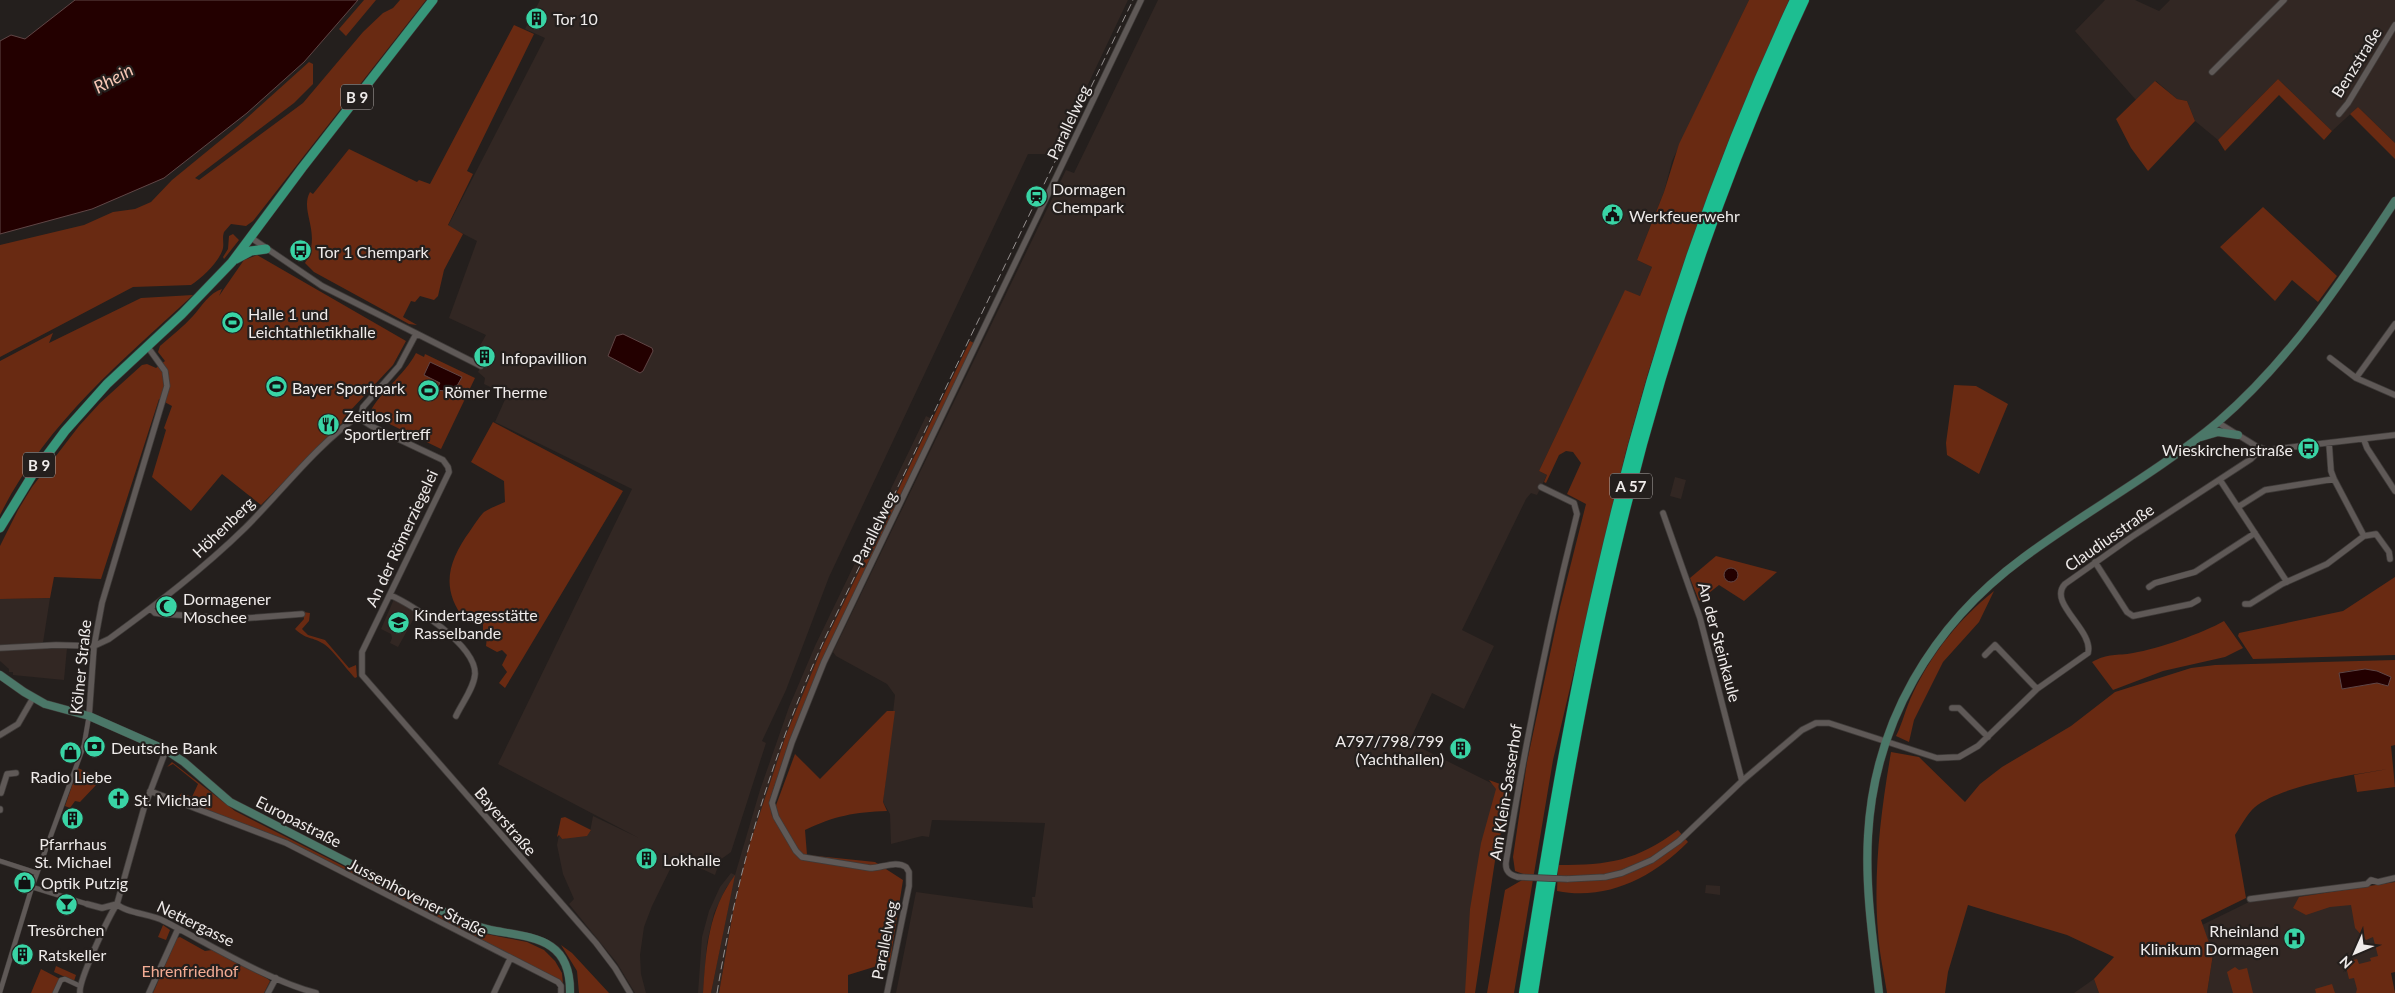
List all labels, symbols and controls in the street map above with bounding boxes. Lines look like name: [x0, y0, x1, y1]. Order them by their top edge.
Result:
building icon: Tor 10: [525, 6, 549, 30]
place label: Tor 10: [553, 9, 598, 28]
street label: Benzstraße: [2327, 24, 2385, 100]
water label: Rhein: [89, 58, 137, 98]
street label: Parallelweg: [1042, 82, 1094, 162]
road number: B 9: [341, 84, 373, 110]
place label: Dormagen Chempark: [1052, 179, 1126, 216]
station icon: Dormagen Chempark: [1024, 185, 1048, 209]
public building icon: Werkfeuerwehr: [1601, 203, 1625, 227]
place label: Werkfeuerwehr: [1629, 206, 1740, 225]
bus stop icon: Tor 1 Chempark: [289, 239, 313, 263]
place label: Tor 1 Chempark: [317, 242, 429, 261]
place label: Halle 1 und Leichtathletikhalle: [248, 304, 376, 341]
sports icon: Halle 1 und Leichtathletikhalle: [220, 310, 244, 334]
building icon: Infopavillion: [473, 345, 497, 369]
place label: Infopavillion: [501, 348, 587, 367]
sports icon: Bayer Sportpark: [264, 375, 288, 399]
place label: Bayer Sportpark: [292, 378, 406, 397]
sports icon: Römer Therme: [416, 379, 440, 403]
place label: Römer Therme: [444, 382, 547, 401]
place label: Zeitlos im Sportlertreff: [344, 406, 431, 443]
restaurant icon: Zeitlos im Sportlertreff: [316, 412, 340, 436]
bus stop icon: Wieskirchenstraße: [2297, 437, 2321, 461]
place label: Wieskirchenstraße: [2162, 440, 2293, 459]
road number: B 9: [23, 452, 55, 478]
street label: An der Römerziegelei: [361, 466, 441, 610]
road number: A 57: [1610, 474, 1652, 498]
street label: Parallelweg: [848, 488, 900, 568]
street label: Höhenberg: [188, 493, 258, 561]
street label: Claudiusstraße: [2061, 499, 2157, 575]
street label: An der Steinkaule: [1695, 580, 1745, 704]
place label: Dormagener Moschee: [183, 589, 271, 626]
mosque icon: Dormagener Moschee: [155, 595, 179, 619]
place label: Kindertagesstätte Rasselbande: [414, 605, 538, 642]
school or university icon: Kindertagesstätte Rasselbande: [386, 611, 410, 635]
street label: Kölner Straße: [66, 619, 94, 715]
street label: Am Klein-Sasserhof: [1485, 722, 1525, 861]
place label: A797/798/799 (Yachthallen): [1335, 731, 1444, 768]
bank icon: Deutsche Bank: [83, 735, 107, 759]
building icon: A797/798/799 (Yachthallen): [1448, 737, 1472, 761]
place label: Deutsche Bank: [111, 738, 218, 757]
shop icon: Radio Liebe: [59, 740, 83, 764]
place label: Radio Liebe: [30, 767, 112, 786]
street label: Bayerstraße: [471, 783, 541, 859]
church icon: St. Michael: [106, 787, 130, 811]
place label: St. Michael: [134, 790, 211, 809]
street label: Europastraße: [253, 791, 345, 851]
building icon: Pfarrhaus St. Michael: [61, 807, 85, 831]
place label: Pfarrhaus St. Michael: [34, 834, 112, 871]
building icon: Lokhalle: [635, 847, 659, 871]
place label: Lokhalle: [663, 850, 721, 869]
street label: Jussenhovener Straße: [345, 854, 491, 940]
shop icon: Optik Putzig: [13, 870, 37, 894]
place label: Optik Putzig: [41, 873, 128, 892]
bar icon: Tresörchen: [54, 893, 78, 917]
street label: Nettergasse: [154, 896, 238, 950]
street label: Parallelweg: [867, 899, 901, 981]
place label: Tresörchen: [27, 920, 105, 939]
place label: Rheinland Klinikum Dormagen: [2140, 921, 2279, 958]
hospital icon: Rheinland Klinikum Dormagen: [2283, 927, 2307, 951]
north arrow: [2330, 928, 2380, 978]
building icon: Ratskeller: [10, 942, 34, 966]
place label: Ratskeller: [38, 945, 107, 964]
text: N: [2336, 953, 2355, 972]
park label: Ehrenfriedhof: [142, 961, 239, 980]

